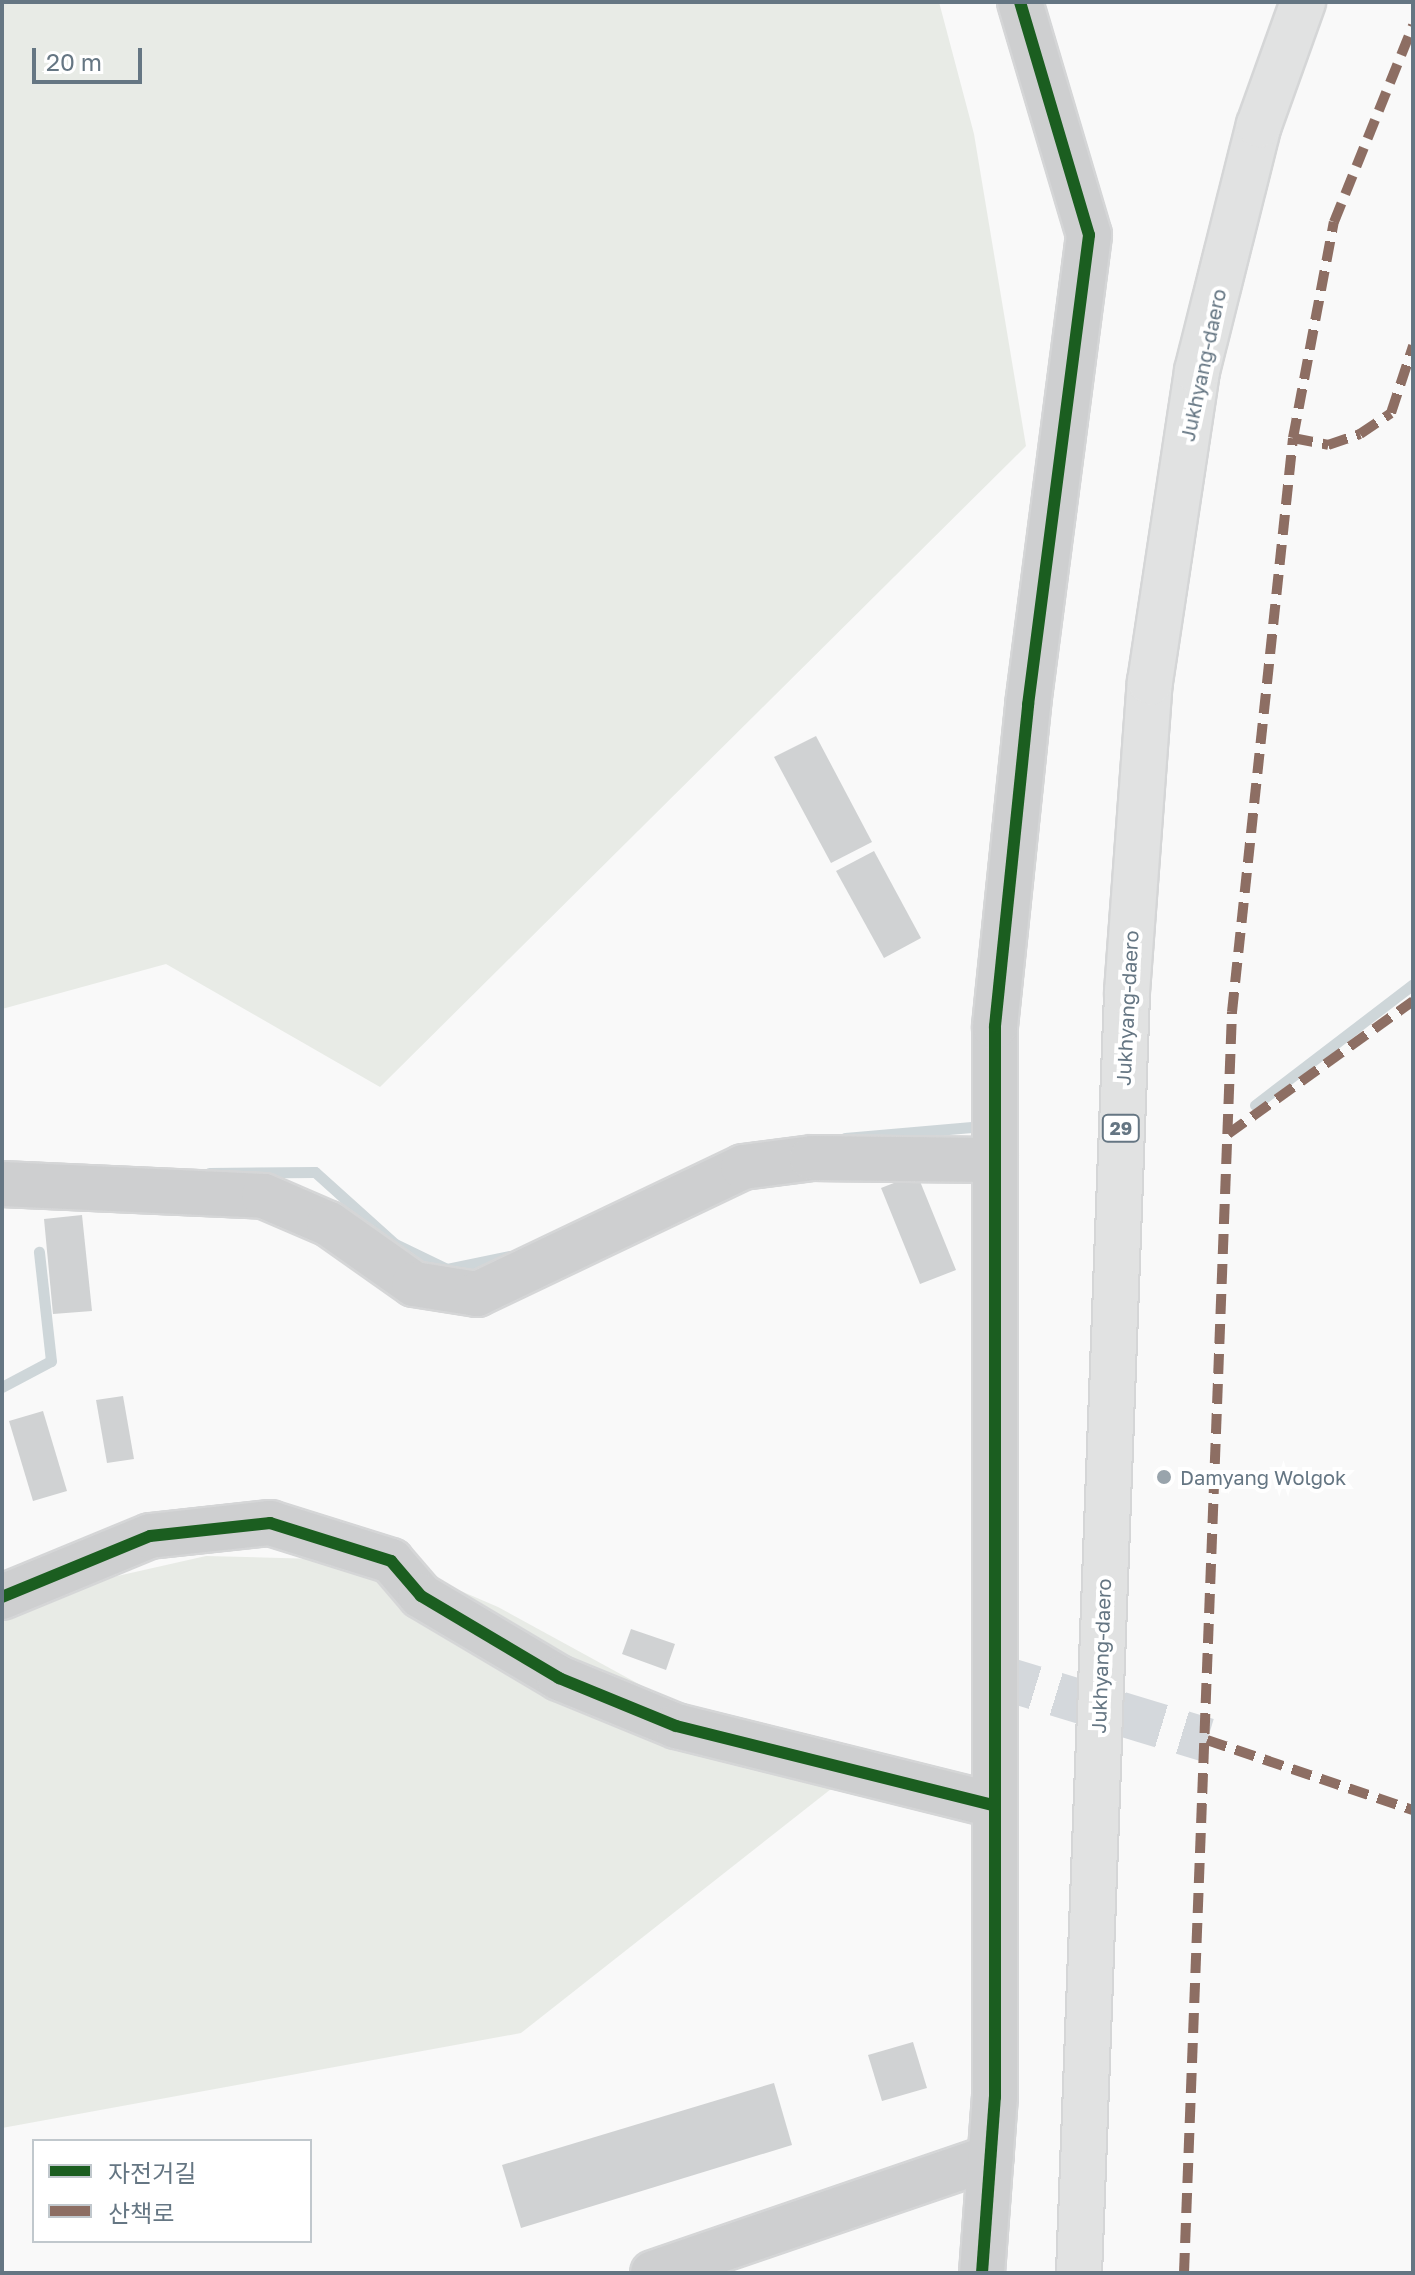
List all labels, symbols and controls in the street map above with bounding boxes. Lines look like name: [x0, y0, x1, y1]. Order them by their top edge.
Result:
scale bar: [36, 32, 146, 82]
text: 20 m: [46, 47, 102, 76]
street label: Jukhyang-daero: [1175, 287, 1231, 443]
street label: Jukhyang-daero: [1111, 930, 1143, 1086]
road number: 29: [1101, 1114, 1141, 1142]
place label: Damyang Wolgok: [1180, 1465, 1346, 1489]
marker: Damyang Wolgok: [1155, 1468, 1173, 1486]
street label: Jukhyang-daero: [1086, 1578, 1116, 1734]
legend: [32, 2139, 312, 2243]
text: 자전거길: [108, 2158, 196, 2187]
text: 산책로: [108, 2198, 174, 2227]

